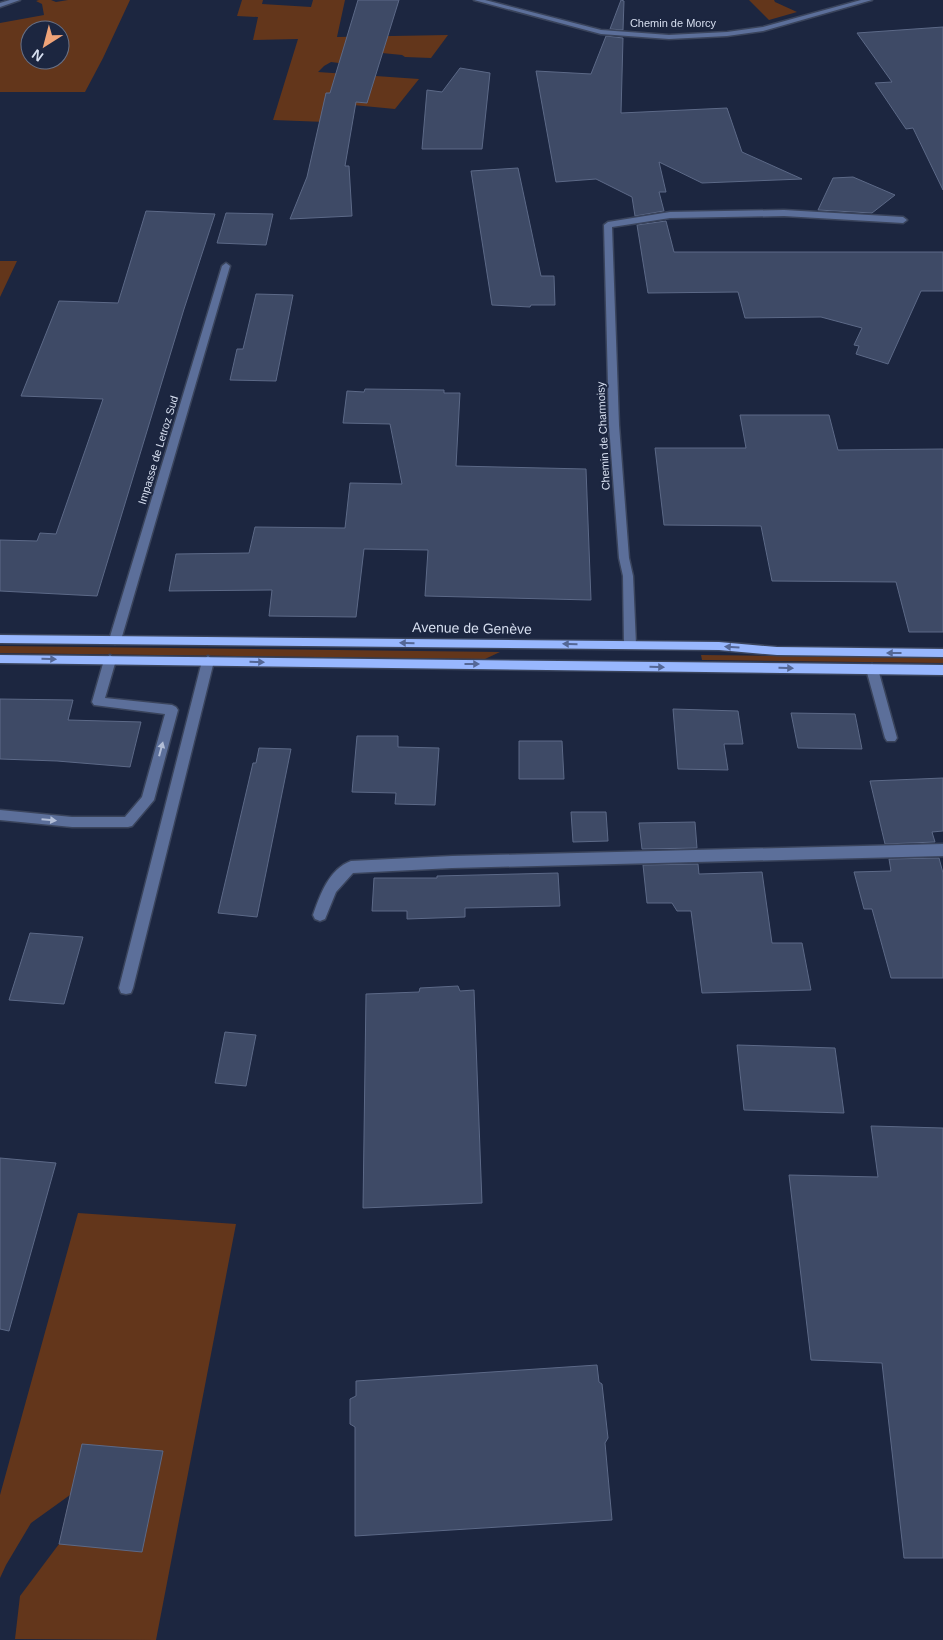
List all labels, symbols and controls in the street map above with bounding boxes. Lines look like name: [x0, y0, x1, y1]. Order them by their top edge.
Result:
street label: Chemin de Morcy: [630, 17, 717, 29]
north arrow: [20, 20, 70, 70]
text: N: [29, 46, 46, 65]
street label: Chemin de Charmoisy: [594, 381, 612, 491]
street label: Impasse de Letroz Sud: [136, 394, 180, 506]
street label: Avenue de Genève: [412, 619, 532, 637]
one-way arrow: [399, 639, 415, 647]
one-way arrow: [561, 640, 577, 648]
one-way arrow: [724, 642, 740, 650]
one-way arrow: [886, 649, 902, 657]
one-way arrow: [41, 655, 57, 663]
one-way arrow: [249, 658, 265, 666]
one-way arrow: [464, 661, 480, 669]
one-way arrow: [649, 663, 665, 671]
one-way arrow: [779, 664, 795, 672]
one-way arrow: [158, 741, 166, 756]
one-way arrow: [41, 816, 57, 824]

